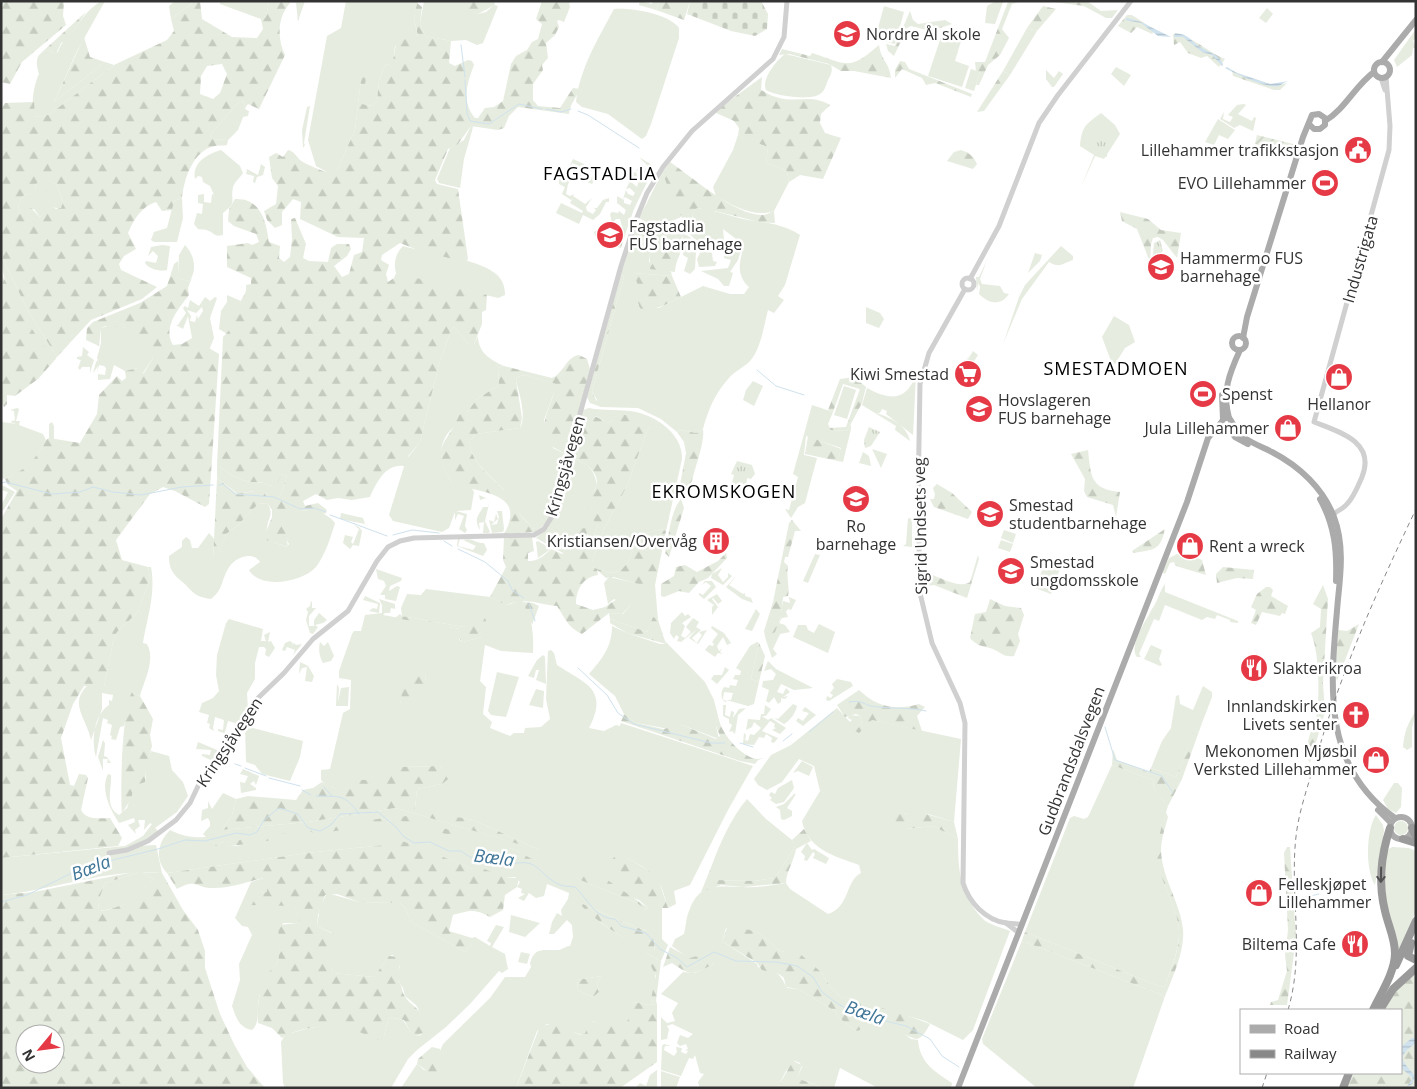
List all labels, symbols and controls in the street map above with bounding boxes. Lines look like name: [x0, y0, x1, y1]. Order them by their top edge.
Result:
school or university icon: Nordre Ål skole: [832, 19, 862, 49]
place label: Nordre Ål skole: [866, 23, 981, 45]
public building icon: Lillehammer trafikkstasjon: [1343, 135, 1373, 165]
place label: Lillehammer trafikkstasjon: [1141, 139, 1339, 161]
district label: FAGSTADLIA: [543, 161, 657, 185]
sports icon: EVO Lillehammer: [1310, 168, 1340, 198]
place label: EVO Lillehammer: [1178, 172, 1306, 194]
street label: Industrigata: [1337, 213, 1383, 305]
place label: Fagstadlia FUS barnehage: [629, 215, 742, 255]
school or university icon: Fagstadlia FUS barnehage: [595, 220, 625, 250]
place label: Hammermo FUS barnehage: [1180, 247, 1303, 287]
school or university icon: Hammermo FUS barnehage: [1146, 252, 1176, 282]
district label: SMESTADMOEN: [1043, 356, 1189, 380]
supermarket icon: Kiwi Smestad: [953, 359, 983, 389]
shop icon: Hellanor: [1324, 362, 1354, 392]
place label: Kiwi Smestad: [850, 363, 949, 385]
sports icon: Spenst: [1188, 379, 1218, 409]
place label: Spenst: [1222, 383, 1273, 405]
place label: Hovslageren FUS barnehage: [998, 389, 1111, 429]
place label: Hellanor: [1307, 393, 1371, 415]
school or university icon: Hovslageren FUS barnehage: [964, 394, 994, 424]
street label: Kringsjåvegen: [540, 413, 590, 519]
shop icon: Jula Lillehammer: [1273, 413, 1303, 443]
place label: Jula Lillehammer: [1143, 417, 1269, 439]
street label: Sigrid Undsets veg: [908, 457, 932, 595]
district label: EKROMSKOGEN: [652, 479, 796, 503]
school or university icon: Ro barnehage: [841, 484, 871, 514]
place label: Smestad studentbarnehage: [1009, 494, 1147, 534]
school or university icon: Smestad studentbarnehage: [975, 499, 1005, 529]
place label: Ro barnehage: [816, 515, 896, 555]
building icon: Kristiansen/Overvåg: [701, 526, 731, 556]
place label: Kristiansen/Overvåg: [547, 530, 697, 552]
shop icon: Rent a wreck: [1175, 531, 1205, 561]
place label: Rent a wreck: [1209, 535, 1305, 557]
place label: Smestad ungdomsskole: [1030, 551, 1139, 591]
school or university icon: Smestad ungdomsskole: [996, 556, 1026, 586]
restaurant icon: Slakterikroa: [1239, 653, 1269, 683]
place label: Slakterikroa: [1273, 657, 1362, 679]
street label: Gudbrandsdalsvegen: [1032, 683, 1110, 839]
street label: Kringsjåvegen: [191, 693, 267, 791]
place label: Innlandskirken Livets senter: [1227, 695, 1337, 735]
church icon: Innlandskirken Livets senter: [1341, 700, 1371, 730]
place label: Mekonomen Mjøsbil Verksted Lillehammer: [1194, 740, 1357, 780]
shop icon: Mekonomen Mjøsbil Verksted Lillehammer: [1361, 745, 1391, 775]
water label: Bæla: [473, 843, 516, 871]
water label: Bæla: [68, 849, 114, 885]
one-way arrow: [1376, 867, 1386, 883]
place label: Felleskjøpet Lillehammer: [1278, 873, 1372, 913]
shop icon: Felleskjøpet Lillehammer: [1244, 878, 1274, 908]
restaurant icon: Biltema Cafe: [1340, 929, 1370, 959]
place label: Biltema Cafe: [1242, 933, 1336, 955]
water label: Bæla: [842, 994, 888, 1030]
legend: [1240, 1009, 1402, 1074]
text: Road: [1284, 1018, 1320, 1038]
north arrow: [15, 1024, 65, 1074]
text: Railway: [1284, 1043, 1337, 1063]
text: N: [17, 1046, 39, 1065]

